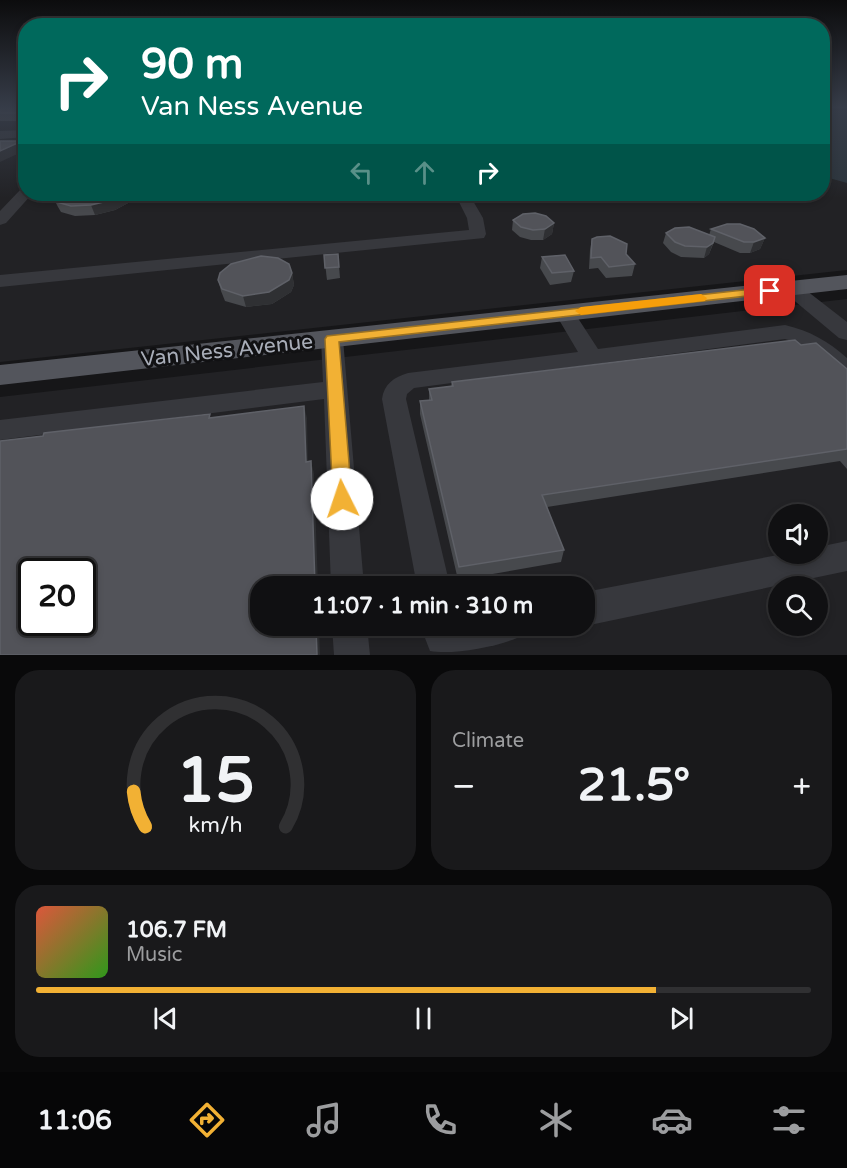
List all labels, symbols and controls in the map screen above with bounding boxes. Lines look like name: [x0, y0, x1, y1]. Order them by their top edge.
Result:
text: 90 m: [141, 39, 243, 90]
icon: right: [42, 42, 120, 120]
text: Van Ness Avenue: [141, 90, 363, 123]
icon: left: [345, 156, 378, 189]
icon: ahead: [408, 156, 441, 189]
icon: right: [471, 156, 504, 189]
pin: [744, 265, 795, 316]
icon: arrive: [753, 274, 786, 307]
street label: Van Ness Avenue: [140, 329, 314, 372]
position arrow: [310, 467, 374, 531]
map controls: [768, 504, 828, 636]
button: sound: [768, 504, 828, 564]
speed limit sign: 20: [18, 558, 96, 636]
button: search: [768, 576, 828, 636]
text: 11:07 · 1 min · 310 m: [312, 593, 533, 619]
text: Climate: [452, 729, 524, 753]
text: 15: [176, 744, 255, 819]
text: 21.5°: [578, 759, 690, 813]
text: −: [452, 767, 476, 806]
text: +: [792, 767, 811, 806]
text: km/h: [189, 812, 242, 838]
text: 106.7 FM: [126, 917, 227, 943]
text: Music: [126, 943, 182, 967]
icon: previous: [149, 1002, 182, 1035]
icon: pause: [407, 1002, 440, 1035]
icon: next: [665, 1002, 698, 1035]
icon: directions: [186, 1099, 228, 1141]
icon: music: [303, 1099, 345, 1141]
icon: phone: [419, 1099, 461, 1141]
icon: climate: [535, 1099, 577, 1141]
icon: car: [651, 1099, 693, 1141]
icon: filters: [768, 1099, 810, 1141]
text: 11:06: [37, 1104, 112, 1137]

